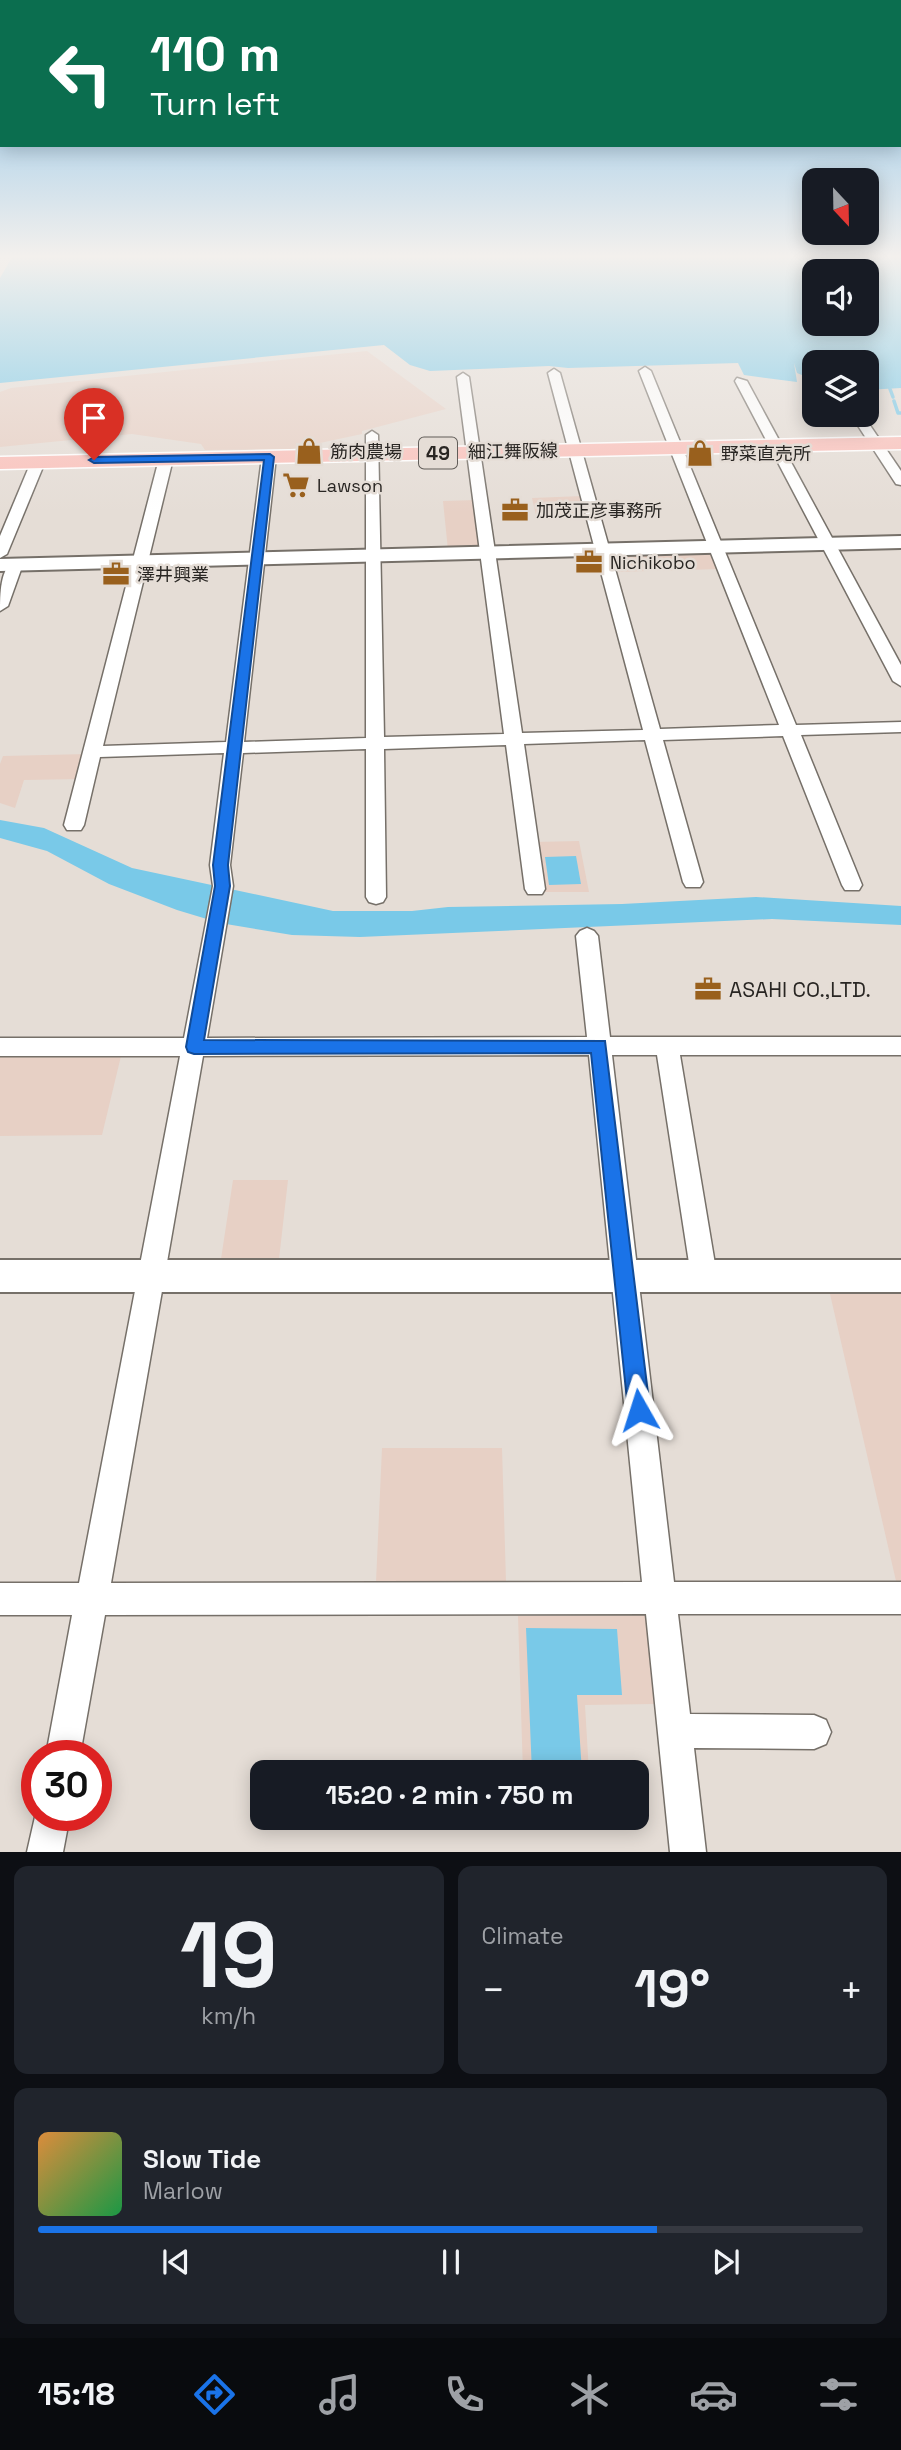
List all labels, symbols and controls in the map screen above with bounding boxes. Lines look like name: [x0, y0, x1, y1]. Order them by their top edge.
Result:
text: 110 m: [150, 23, 280, 85]
icon: left: [35, 28, 126, 119]
text: Turn left: [150, 84, 280, 124]
north arrow: [802, 168, 878, 245]
map controls: [802, 168, 879, 427]
button: sound: [802, 259, 879, 336]
button: layers: [802, 350, 879, 427]
pin: [64, 388, 124, 460]
icon: arrive: [75, 399, 113, 437]
shop icon: 筋肉農場: [294, 436, 324, 466]
road number: 49: [419, 437, 457, 468]
shop icon: 野菜直売所: [685, 438, 715, 468]
street label: 細江舞阪線: [468, 439, 558, 463]
place label: 筋肉農場: [330, 440, 402, 463]
place label: 野菜直売所: [721, 442, 811, 465]
supermarket icon: Lawson: [281, 470, 311, 500]
place label: Lawson: [317, 474, 383, 497]
office icon: 加茂正彦事務所: [500, 495, 530, 525]
place label: 加茂正彦事務所: [536, 499, 662, 522]
office icon: Nichikobo: [574, 547, 604, 577]
place label: Nichikobo: [610, 551, 696, 574]
office icon: 澤井興業: [101, 559, 131, 589]
place label: 澤井興業: [137, 563, 209, 586]
office icon: ASAHI CO.,LTD.: [693, 974, 723, 1004]
place label: ASAHI CO.,LTD.: [729, 976, 871, 1003]
position arrow: [602, 1373, 676, 1447]
speed limit sign: 30: [21, 1740, 112, 1831]
text: 15:20 · 2 min · 750 m: [326, 1778, 574, 1812]
text: 19: [180, 1897, 277, 2014]
text: Climate: [482, 1921, 564, 1951]
text: 19°: [634, 1956, 710, 2022]
text: −: [482, 1966, 505, 2014]
text: +: [839, 1966, 863, 2014]
text: km/h: [201, 2001, 256, 2031]
text: Slow Tide: [143, 2142, 261, 2176]
text: Marlow: [143, 2176, 223, 2206]
icon: previous: [157, 2243, 195, 2281]
icon: pause: [432, 2243, 470, 2281]
icon: next: [707, 2243, 745, 2281]
icon: directions: [190, 2370, 239, 2419]
icon: music: [315, 2370, 364, 2419]
icon: phone: [440, 2370, 489, 2419]
icon: climate: [565, 2370, 614, 2419]
icon: car: [689, 2370, 738, 2419]
icon: filters: [814, 2370, 863, 2419]
text: 15:18: [38, 2374, 115, 2414]

